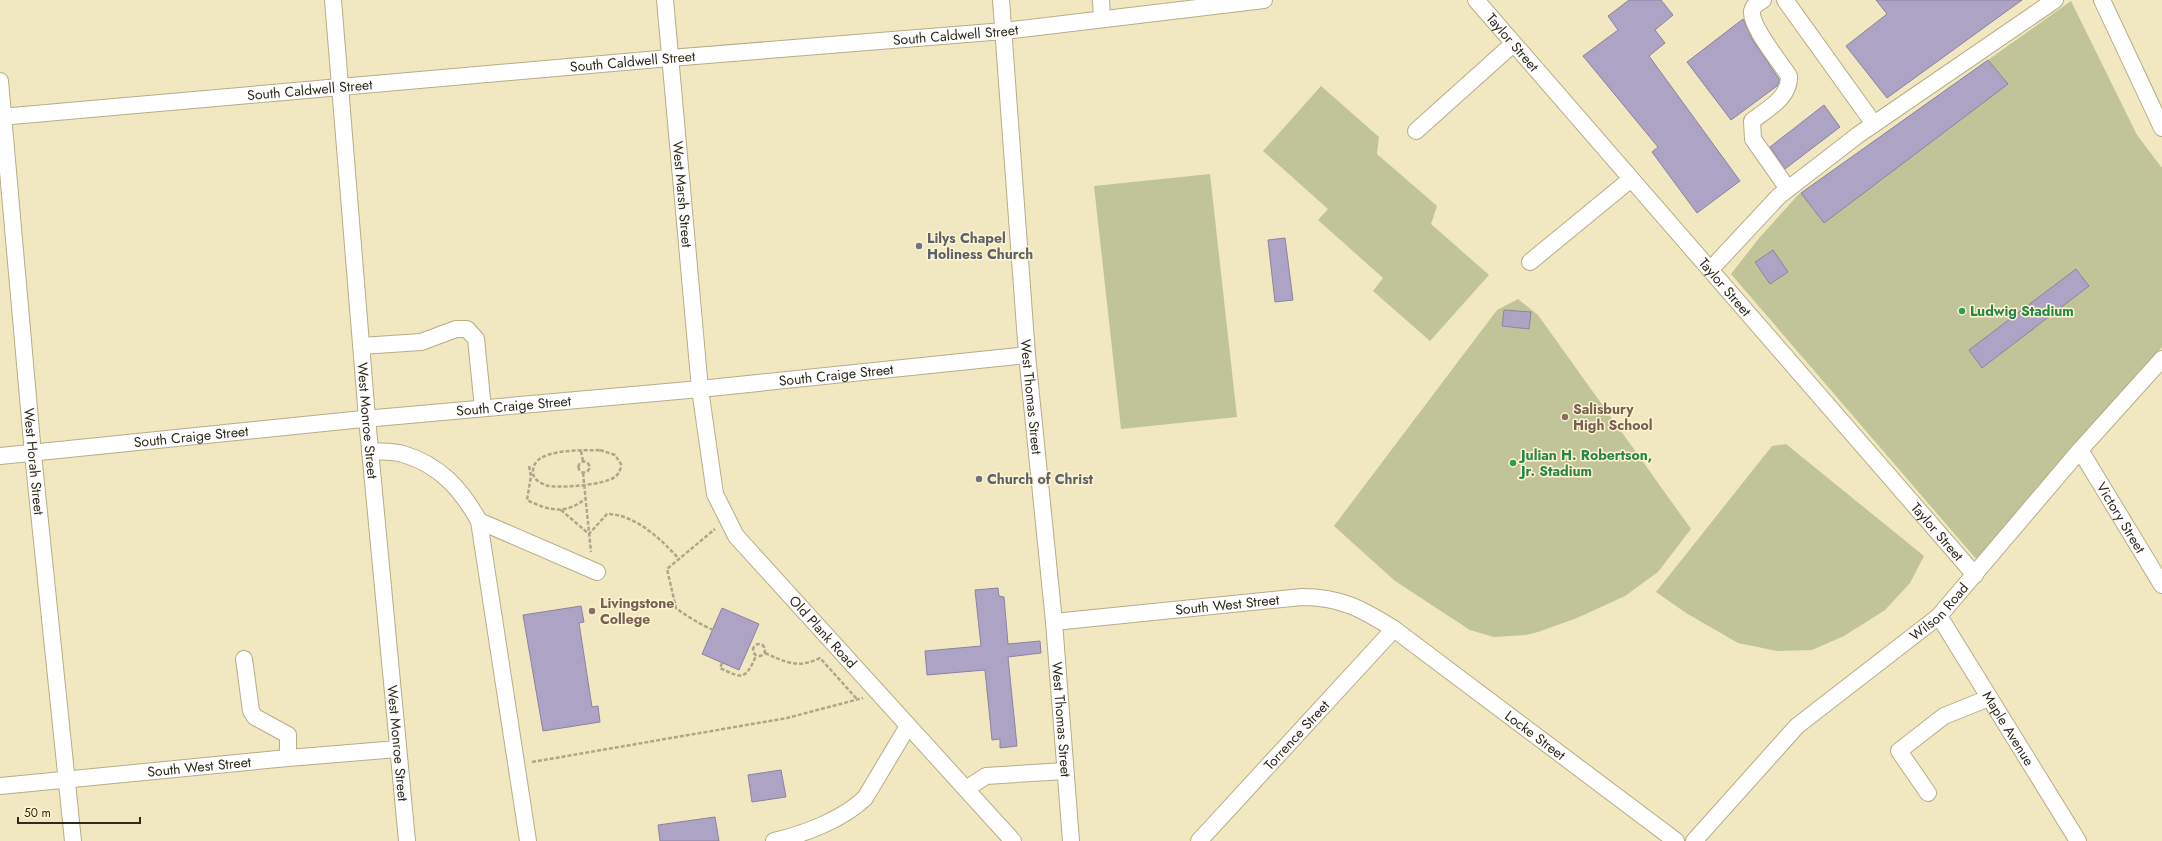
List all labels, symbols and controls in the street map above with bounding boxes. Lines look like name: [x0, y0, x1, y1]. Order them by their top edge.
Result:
street label: Taylor Street: [1482, 9, 1544, 76]
street label: South Caldwell Street: [892, 19, 1020, 50]
street label: South Caldwell Street: [569, 46, 697, 77]
street label: South Caldwell Street: [246, 74, 374, 105]
street label: West Marsh Street: [668, 140, 697, 249]
place label: Lilys Chapel Holiness Church: [927, 228, 1033, 264]
marker: Lilys Chapel Holiness Church: [914, 241, 924, 251]
street label: Taylor Street: [1694, 254, 1756, 321]
place label: Ludwig Stadium: [1970, 301, 2074, 321]
marker: Ludwig Stadium: [1957, 306, 1967, 316]
street label: West Thomas Street: [1016, 339, 1047, 456]
street label: South Craige Street: [778, 359, 895, 391]
street label: West Monroe Street: [353, 362, 383, 480]
street label: South Craige Street: [455, 391, 572, 421]
place label: Salisbury High School: [1573, 399, 1653, 435]
street label: West Horah Street: [19, 407, 49, 517]
marker: Salisbury High School: [1560, 412, 1570, 422]
street label: South Craige Street: [133, 421, 250, 452]
place label: Julian H. Robertson, Jr. Stadium: [1518, 445, 1652, 481]
marker: Julian H. Robertson, Jr. Stadium: [1508, 458, 1518, 468]
place label: Church of Christ: [987, 469, 1094, 489]
marker: Church of Christ: [974, 474, 984, 484]
street label: Victory Street: [2092, 478, 2151, 557]
street label: Taylor Street: [1906, 498, 1969, 566]
street label: Wilson Road: [1905, 578, 1973, 645]
street label: South West Street: [1174, 589, 1281, 620]
street label: Old Plank Road: [785, 591, 861, 673]
place label: Livingstone College: [600, 593, 674, 629]
marker: Livingstone College: [587, 606, 597, 616]
street label: West Thomas Street: [1047, 661, 1076, 778]
street label: West Monroe Street: [382, 684, 413, 803]
street label: Maple Avenue: [1978, 687, 2039, 769]
street label: Torrence Street: [1259, 695, 1334, 774]
street label: Locke Street: [1501, 706, 1570, 765]
street label: South West Street: [146, 752, 253, 782]
scale bar: [18, 799, 140, 825]
text: 50 m: [24, 804, 51, 822]

